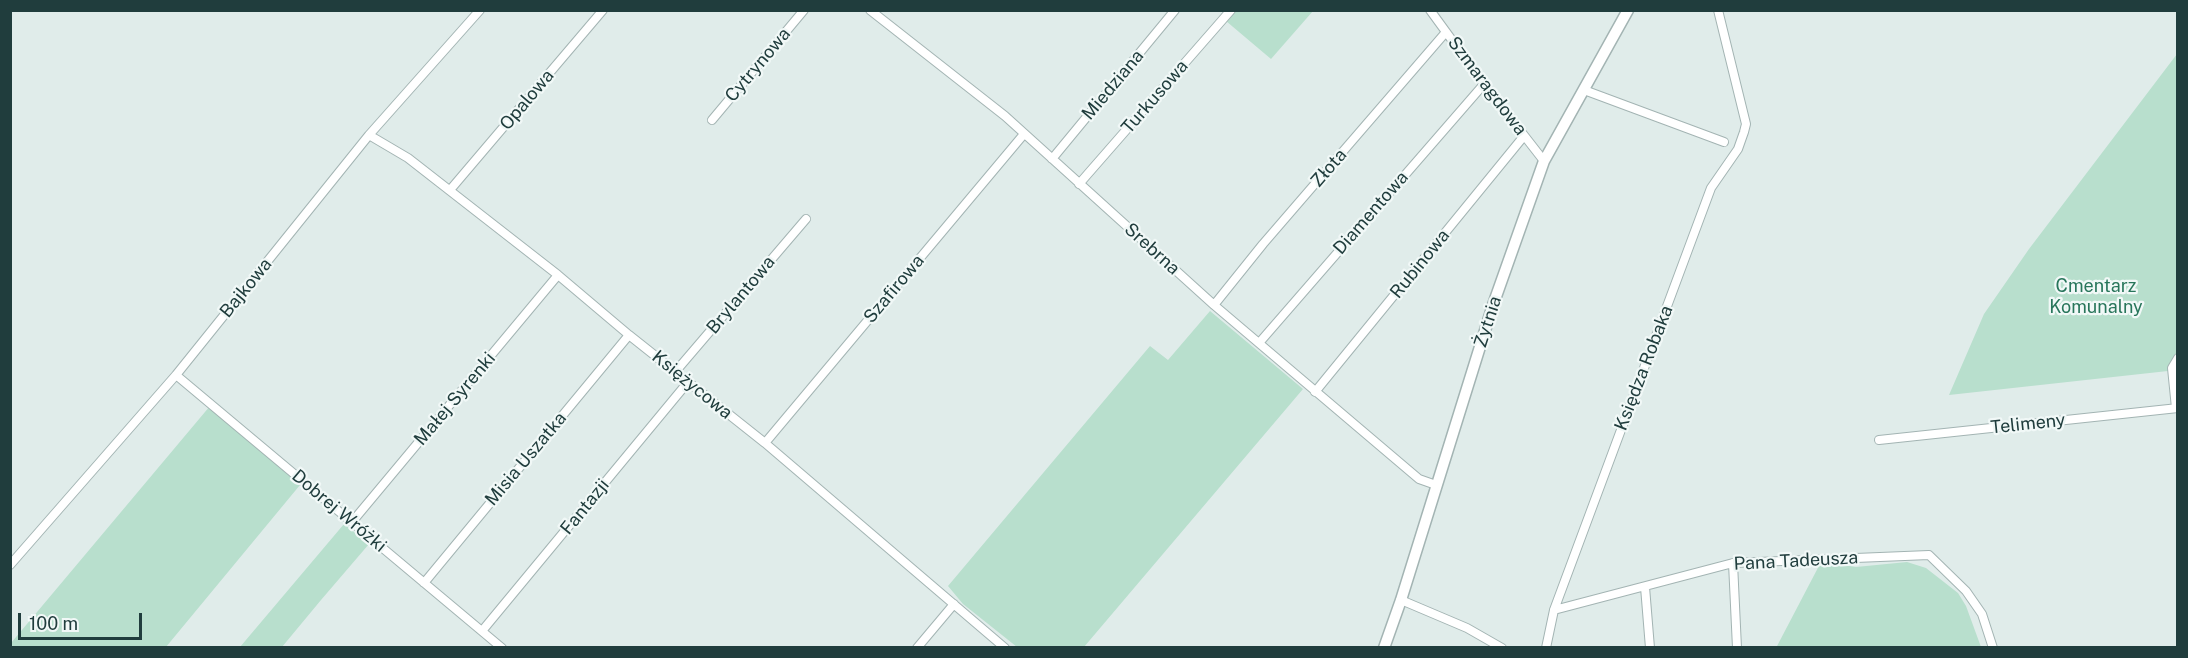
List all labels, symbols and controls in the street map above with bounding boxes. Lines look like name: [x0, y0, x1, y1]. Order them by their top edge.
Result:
street label: Cytrynowa: [721, 24, 795, 106]
street label: Szmaragdowa: [1443, 32, 1531, 140]
street label: Miedziana: [1078, 46, 1148, 124]
street label: Turkusowa: [1117, 56, 1193, 138]
street label: Opalowa: [495, 65, 559, 135]
street label: Złota: [1307, 144, 1351, 192]
street label: Diamentowa: [1329, 167, 1413, 259]
street label: Srebrna: [1120, 218, 1184, 280]
street label: Rubinowa: [1386, 225, 1454, 303]
street label: Szafirowa: [859, 250, 929, 328]
street label: Brylantowa: [702, 252, 780, 338]
street label: Bajkowa: [215, 254, 277, 322]
park label: Cmentarz Komunalny: [2049, 275, 2143, 318]
street label: Żytnia: [1470, 294, 1506, 350]
street label: Księdza Robaka: [1610, 302, 1678, 434]
street label: Księżycowa: [647, 346, 737, 424]
street label: Małej Syrenki: [410, 348, 500, 450]
street label: Misia Uszatka: [481, 408, 571, 510]
street label: Telimeny: [1990, 409, 2066, 439]
street label: Dobrej Wróżki: [287, 465, 391, 557]
street label: Fantazji: [556, 475, 614, 539]
street label: Pana Tadeusza: [1733, 547, 1859, 575]
scale bar: [21, 601, 146, 639]
text: 100 m: [29, 613, 78, 634]

